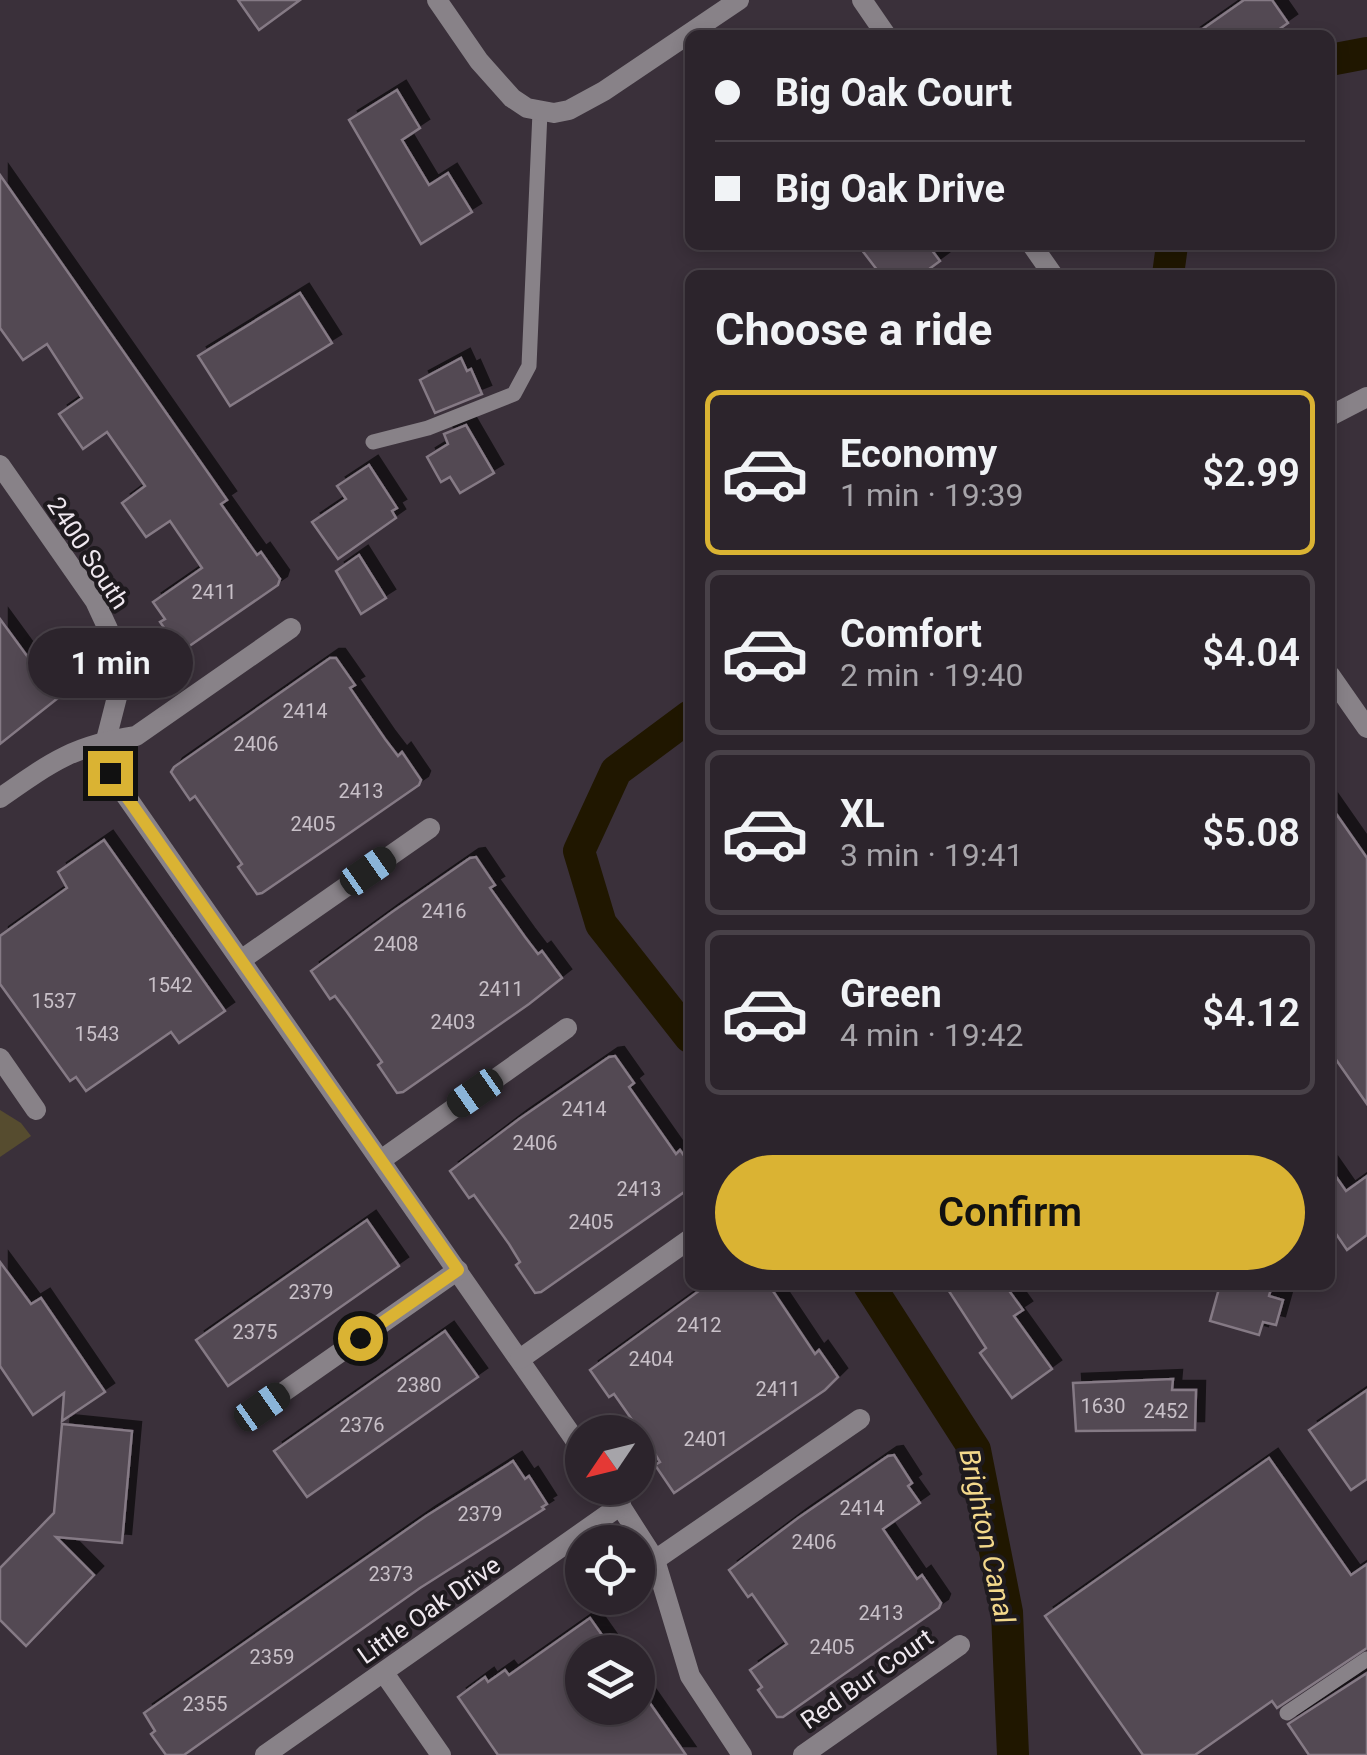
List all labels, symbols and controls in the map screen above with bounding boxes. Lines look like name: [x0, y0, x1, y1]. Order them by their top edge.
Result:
text: Big Oak Court: [775, 71, 1012, 115]
text: Big Oak Drive: [775, 167, 1005, 211]
text: Choose a ride: [715, 303, 992, 356]
icon: car: [720, 428, 810, 518]
text: Economy: [840, 432, 997, 476]
text: $2.99: [1202, 451, 1300, 495]
text: 1 min · 19:39: [840, 476, 1023, 514]
street label: 2400 South: [41, 492, 135, 614]
house number: 2411: [192, 580, 236, 604]
icon: car: [720, 608, 810, 698]
text: Comfort: [840, 612, 982, 656]
callout: 1 min: [28, 628, 192, 698]
text: $4.04: [1202, 631, 1300, 675]
text: 1 min: [70, 644, 151, 682]
text: 2 min · 19:40: [840, 656, 1023, 694]
house number: 2414: [283, 699, 327, 723]
house number: 2406: [234, 732, 278, 756]
route end: [88, 751, 133, 796]
house number: 2413: [339, 779, 383, 803]
icon: car: [720, 788, 810, 878]
text: XL: [840, 792, 885, 836]
text: $5.08: [1202, 811, 1300, 855]
house number: 2405: [291, 812, 335, 836]
text: 3 min · 19:41: [840, 836, 1023, 874]
car: [335, 842, 401, 900]
house number: 2416: [422, 899, 466, 923]
house number: 2408: [374, 932, 418, 956]
icon: car: [720, 968, 810, 1058]
text: Green: [840, 972, 942, 1016]
house number: 1542: [148, 973, 192, 997]
house number: 2411: [479, 977, 523, 1001]
house number: 1537: [32, 989, 76, 1013]
text: $4.12: [1202, 991, 1300, 1035]
house number: 2403: [431, 1010, 475, 1034]
text: 4 min · 19:42: [840, 1016, 1023, 1054]
house number: 1543: [75, 1022, 119, 1046]
car: [442, 1064, 508, 1122]
house number: 2414: [562, 1097, 606, 1121]
house number: 2406: [513, 1131, 557, 1155]
button: Confirm: [715, 1155, 1305, 1270]
house number: 2413: [617, 1177, 661, 1201]
house number: 2405: [569, 1210, 613, 1234]
house number: 2379: [289, 1280, 333, 1304]
house number: 2412: [677, 1313, 721, 1337]
route start: [338, 1316, 383, 1361]
house number: 2375: [233, 1320, 277, 1344]
house number: 2404: [629, 1347, 673, 1371]
house number: 2380: [397, 1373, 441, 1397]
house number: 2411: [756, 1377, 800, 1401]
car: [229, 1378, 295, 1436]
house number: 1630: [1081, 1394, 1125, 1418]
house number: 2452: [1144, 1399, 1188, 1423]
house number: 2376: [340, 1413, 384, 1437]
north arrow: [565, 1415, 655, 1505]
map controls: [565, 1415, 655, 1725]
house number: 2401: [684, 1427, 728, 1451]
water label: Brighton Canal: [952, 1446, 1022, 1627]
house number: 2414: [840, 1496, 884, 1520]
house number: 2379: [458, 1502, 502, 1526]
button: locate: [565, 1525, 655, 1615]
house number: 2406: [792, 1530, 836, 1554]
street label: Little Oak Drive: [352, 1550, 506, 1670]
house number: 2373: [369, 1562, 413, 1586]
house number: 2413: [859, 1601, 903, 1625]
street label: Red Bur Court: [795, 1623, 939, 1735]
button: layers: [565, 1635, 655, 1725]
house number: 2405: [810, 1635, 854, 1659]
house number: 2359: [250, 1645, 294, 1669]
house number: 2355: [183, 1692, 227, 1716]

